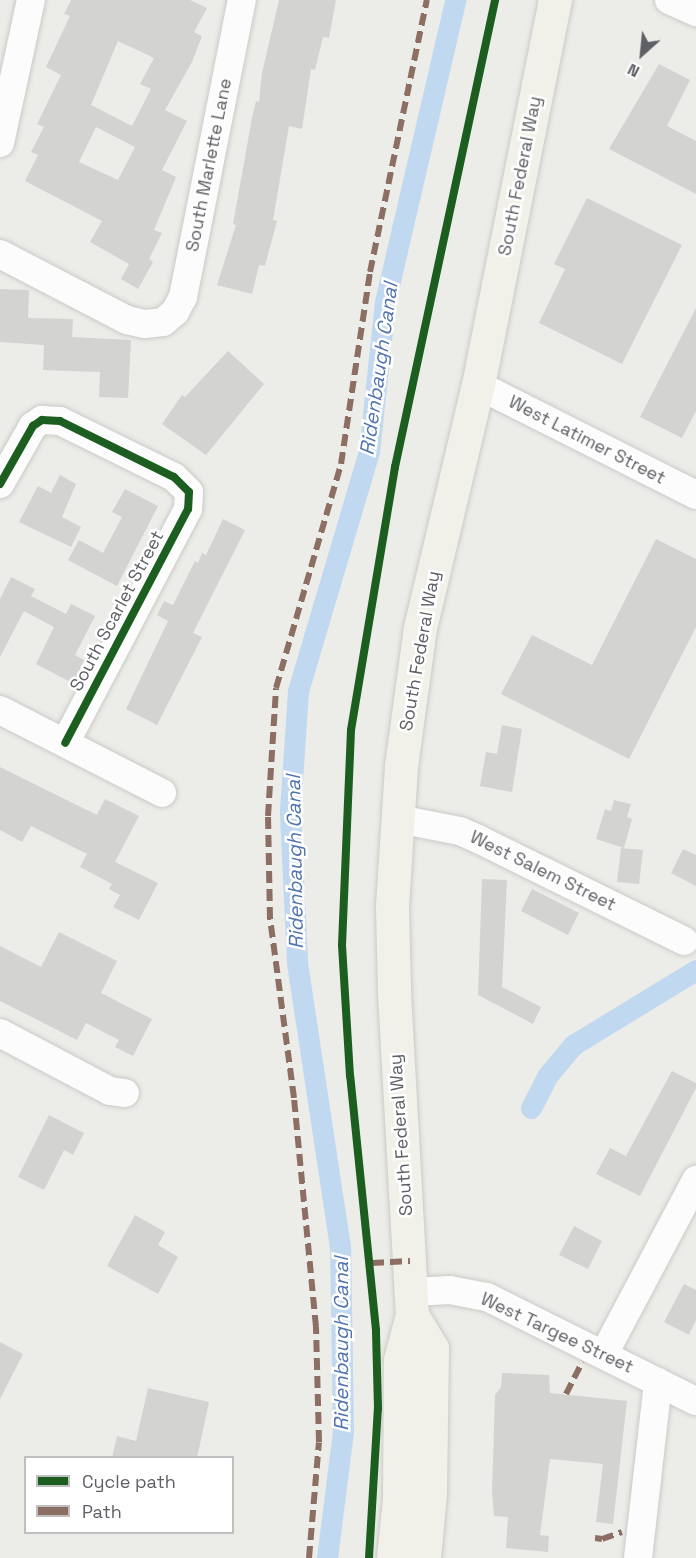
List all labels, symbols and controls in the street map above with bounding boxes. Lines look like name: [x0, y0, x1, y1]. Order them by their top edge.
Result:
north arrow: [612, 24, 672, 84]
text: N: [624, 59, 643, 82]
street label: South Marlette Lane: [182, 77, 236, 253]
street label: South Federal Way: [494, 94, 546, 258]
water label: Ridenbaugh Canal: [355, 281, 403, 457]
street label: West Latimer Street: [505, 391, 669, 489]
street label: South Scarlet Street: [66, 527, 168, 695]
street label: South Federal Way: [395, 569, 445, 733]
water label: Ridenbaugh Canal: [281, 775, 309, 949]
street label: West Salem Street: [466, 826, 620, 916]
street label: South Federal Way: [385, 1053, 417, 1217]
water label: Ridenbaugh Canal: [329, 1257, 353, 1431]
street label: West Targee Street: [477, 1288, 637, 1378]
legend: [24, 1456, 234, 1534]
text: Cycle path: [82, 1470, 176, 1493]
text: Path: [82, 1500, 122, 1523]

